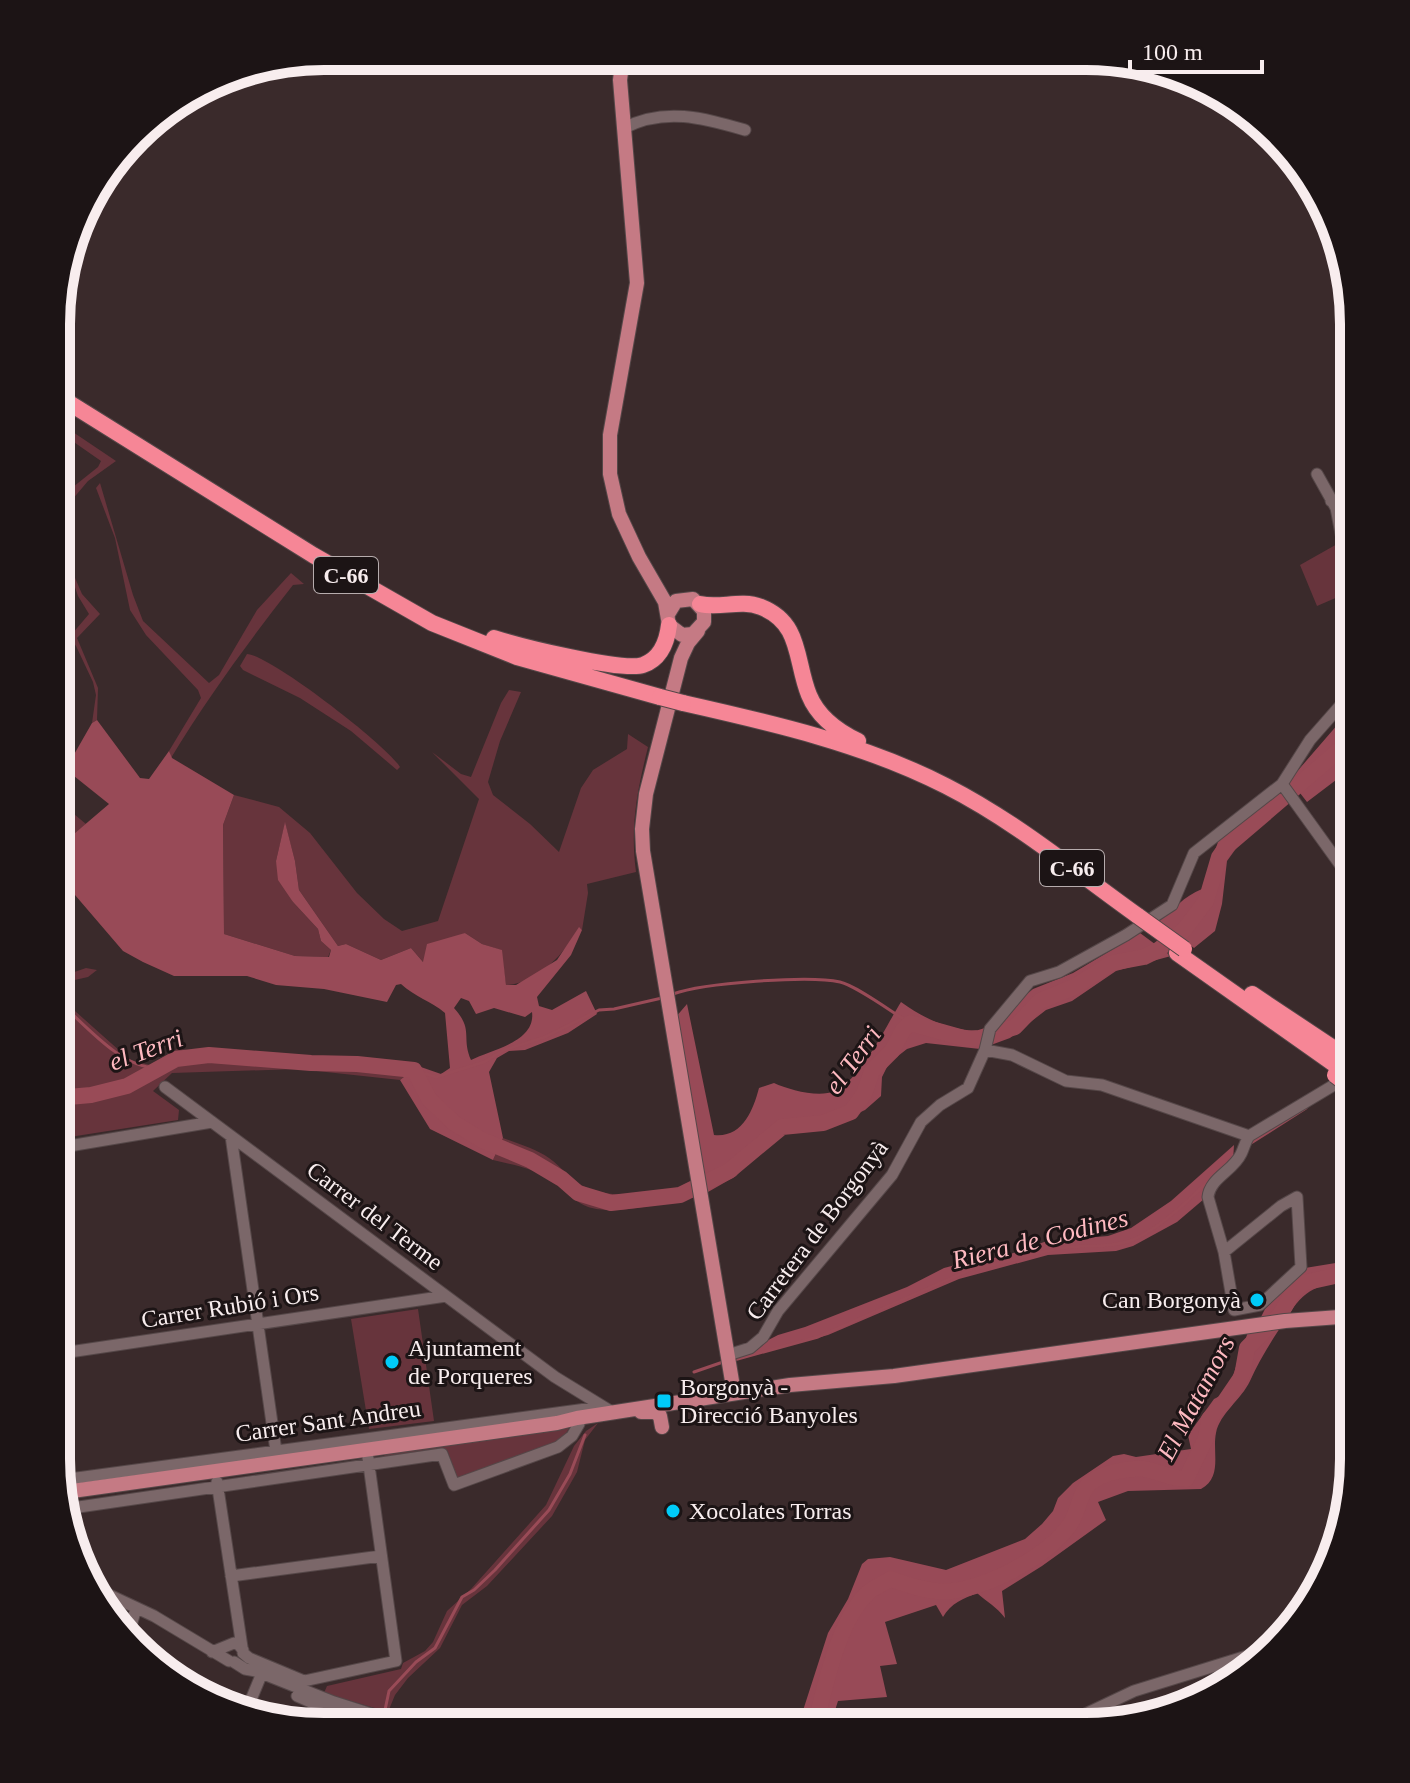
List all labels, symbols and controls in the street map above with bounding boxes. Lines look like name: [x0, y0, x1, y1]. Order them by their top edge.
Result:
scale bar: [1130, 24, 1262, 74]
text: 100 m: [1142, 39, 1203, 65]
road number: C-66: [314, 557, 378, 593]
road number: C-66: [1040, 850, 1104, 886]
water label: el Terri: [819, 1021, 887, 1099]
water label: el Terri: [105, 1023, 187, 1077]
street label: Carretera de Borgonyà: [741, 1135, 893, 1325]
street label: Carrer del Terme: [302, 1157, 448, 1275]
water label: Riera de Codines: [948, 1203, 1131, 1275]
street label: Carrer Rubió i Ors: [139, 1279, 321, 1333]
place label: Can Borgonyà: [1102, 1287, 1241, 1313]
marker: Can Borgonyà: [1248, 1291, 1266, 1309]
water label: El Matamors: [1151, 1331, 1241, 1466]
place label: Ajuntament de Porqueres: [408, 1335, 533, 1389]
marker: Ajuntament de Porqueres: [383, 1353, 401, 1371]
place label: Borgonyà - Direcció Banyoles: [680, 1374, 858, 1428]
marker: Borgonyà - Direcció Banyoles: [655, 1392, 673, 1410]
street label: Carrer Sant Andreu: [234, 1395, 422, 1447]
place label: Xocolates Torras: [689, 1498, 852, 1524]
marker: Xocolates Torras: [664, 1502, 682, 1520]

